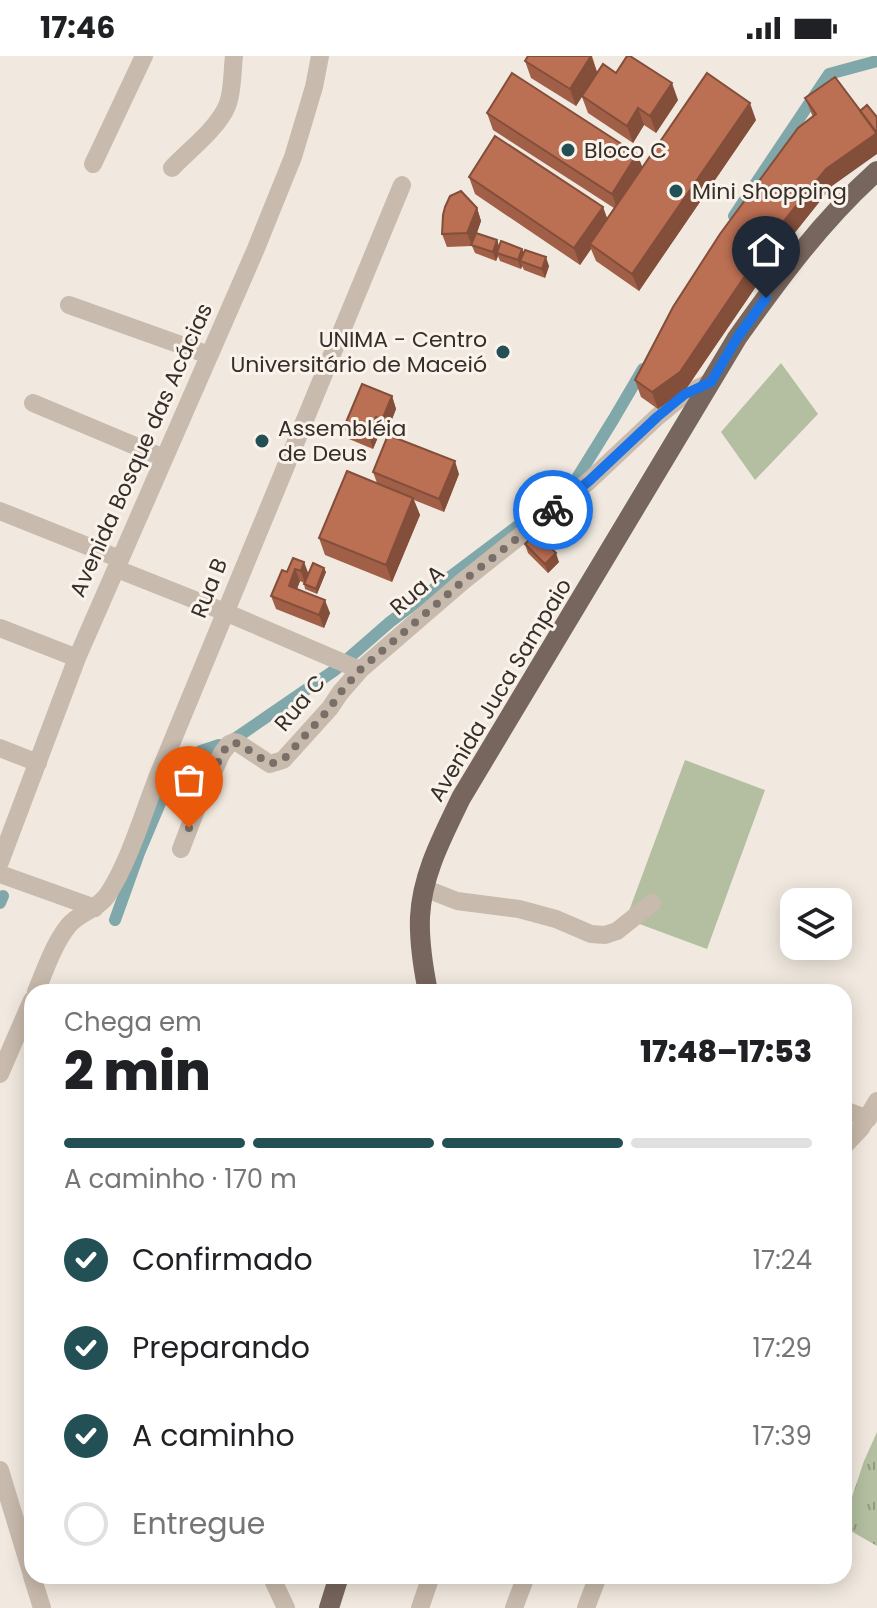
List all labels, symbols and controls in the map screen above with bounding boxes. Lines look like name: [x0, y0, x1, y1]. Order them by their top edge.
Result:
text: 17:46: [40, 6, 115, 49]
place label: Bloco C: [584, 135, 667, 166]
marker: Bloco C: [559, 141, 577, 159]
place label: Mini Shopping: [692, 176, 847, 207]
marker: Mini Shopping: [667, 182, 685, 200]
pin: [732, 216, 800, 298]
icon: home: [744, 228, 788, 272]
street label: Avenida Bosque das Acácias: [62, 298, 220, 602]
place label: UNIMA - Centro Universitário de Maceió: [230, 324, 487, 380]
marker: UNIMA - Centro Universitário de Maceió: [494, 343, 512, 361]
place label: Assembléia de Deus: [278, 413, 406, 469]
marker: Assembléia de Deus: [253, 432, 271, 450]
courier: [513, 470, 593, 550]
icon: bike: [531, 488, 575, 532]
street label: Rua B: [183, 554, 235, 622]
street label: Rua A: [383, 558, 451, 622]
street label: Avenida Juca Sampaio: [421, 573, 579, 807]
street label: Rua C: [267, 668, 333, 738]
pin: [155, 746, 223, 828]
icon: bag: [167, 758, 211, 802]
map controls: [780, 888, 852, 960]
button: layers: [780, 888, 852, 960]
text: Chega em: [64, 1004, 202, 1040]
text: 17:48–17:53: [640, 1030, 812, 1073]
text: 2 min: [64, 1035, 211, 1108]
text: A caminho · 170 m: [64, 1161, 297, 1197]
icon: check: [64, 1238, 108, 1282]
text: Confirmado: [132, 1238, 313, 1281]
text: 17:24: [753, 1242, 812, 1278]
icon: check: [64, 1326, 108, 1370]
text: Preparando: [132, 1326, 310, 1369]
text: 17:29: [753, 1330, 812, 1366]
icon: check: [64, 1414, 108, 1458]
text: A caminho: [132, 1414, 295, 1457]
text: 17:39: [752, 1418, 812, 1454]
text: Entregue: [132, 1502, 265, 1545]

